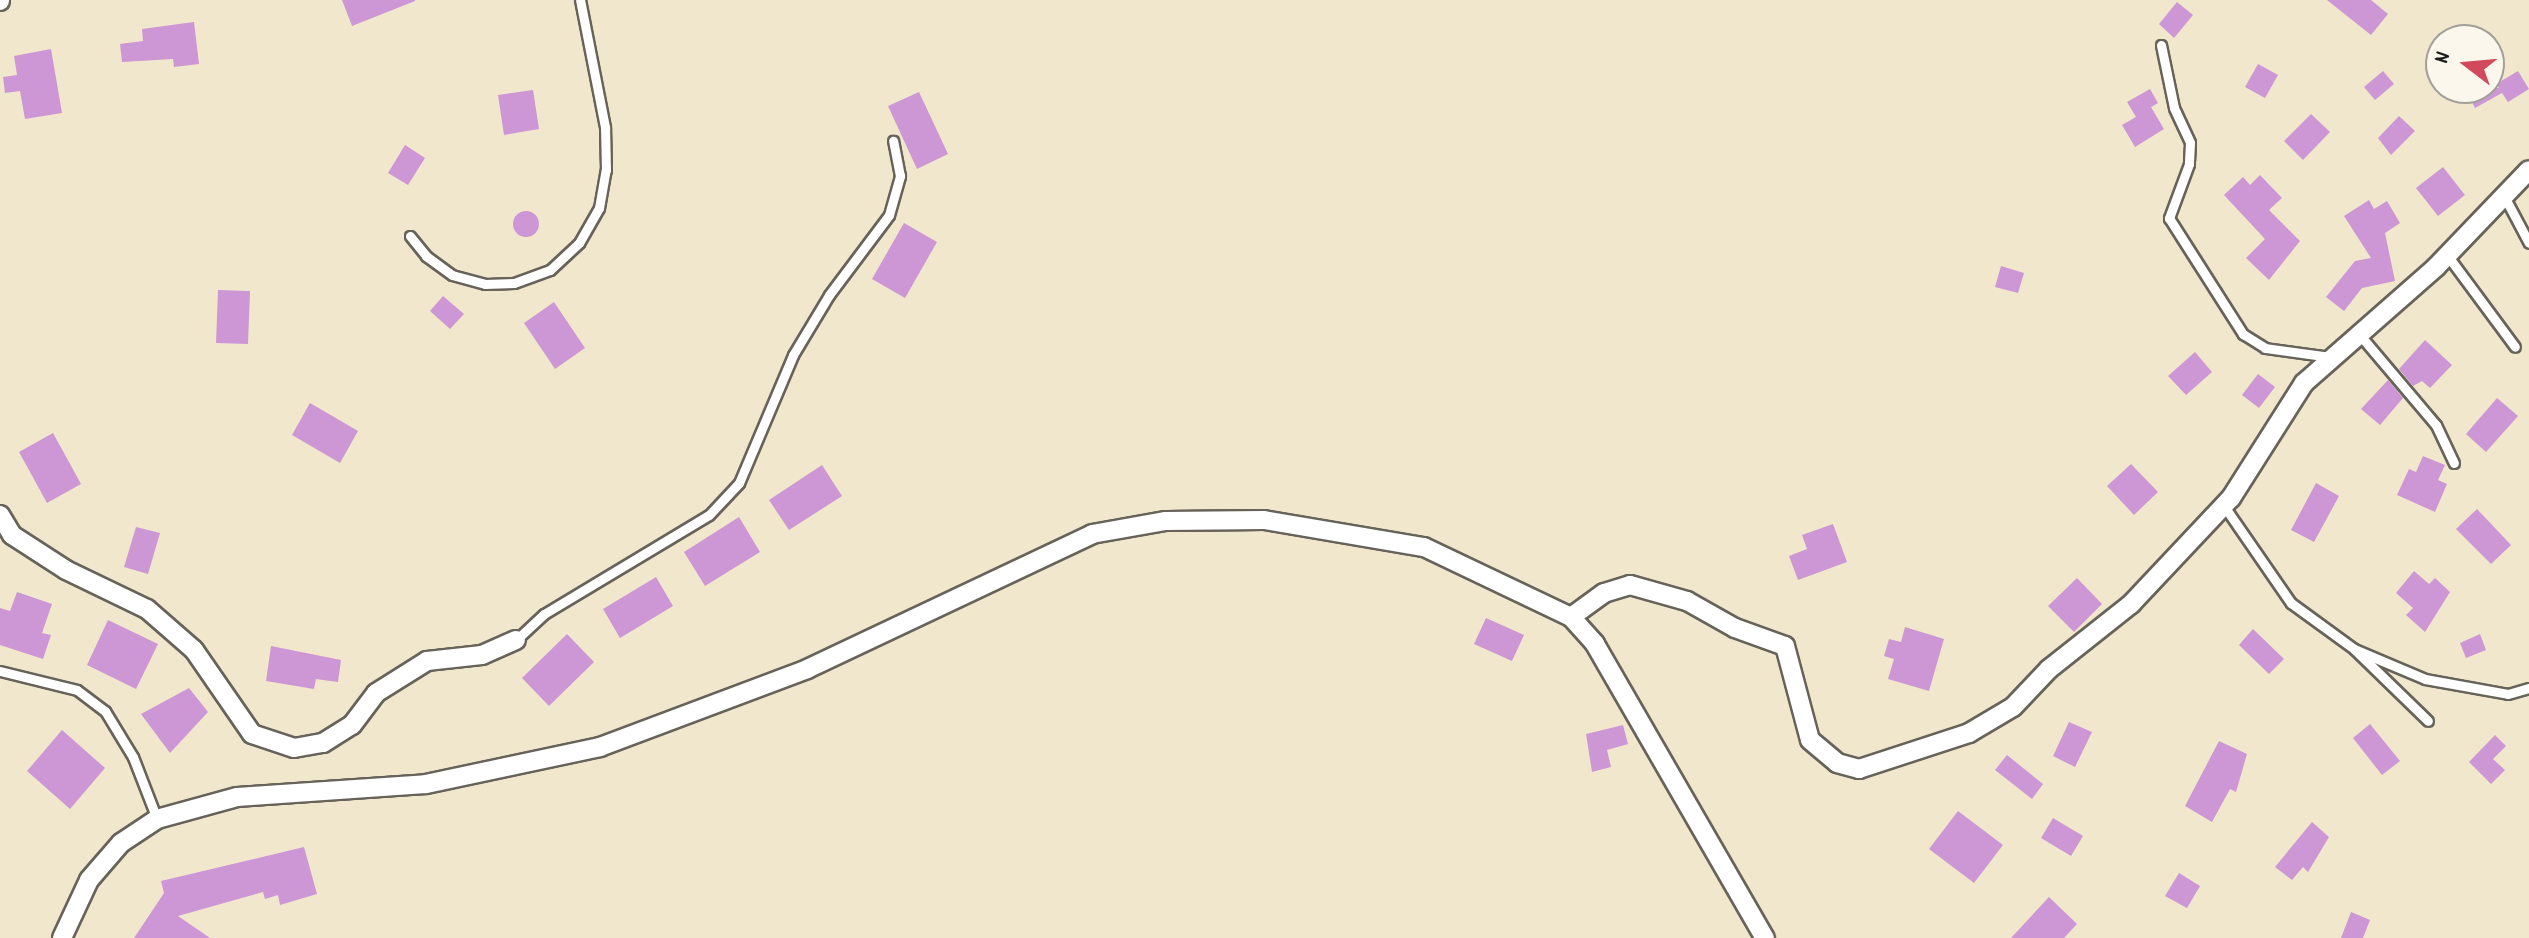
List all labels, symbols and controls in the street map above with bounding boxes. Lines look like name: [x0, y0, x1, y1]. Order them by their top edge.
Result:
north arrow: [2425, 24, 2505, 104]
text: N: [2427, 48, 2460, 67]

